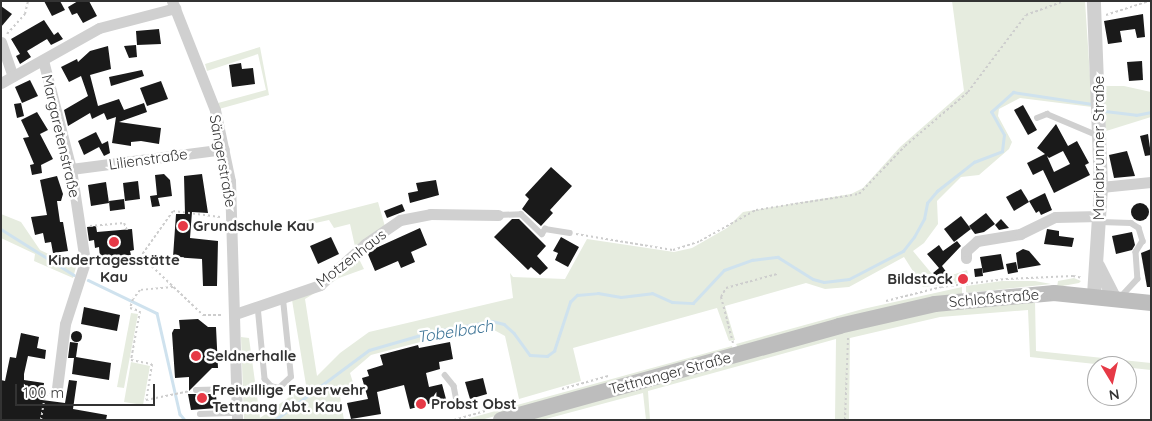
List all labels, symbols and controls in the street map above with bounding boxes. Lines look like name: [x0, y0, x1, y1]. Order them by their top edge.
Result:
street label: Margaretenstraße: [38, 73, 84, 199]
street label: Mariabrunner Straße: [1090, 76, 1108, 220]
street label: Sängerstraße: [206, 113, 240, 209]
street label: Lilienstraße: [107, 145, 189, 173]
place label: Grundschule Kau: [193, 217, 315, 235]
marker: Grundschule Kau: [177, 220, 189, 232]
street label: Motzenhaus: [312, 225, 390, 291]
marker: Kindertagesstätte Kau: [108, 236, 120, 248]
place label: Kindertagesstätte Kau: [48, 250, 180, 285]
place label: Bildstock: [887, 270, 953, 288]
marker: Bildstock: [957, 273, 969, 285]
street label: Schloßstraße: [948, 285, 1040, 311]
water label: Tobelbach: [416, 316, 494, 346]
place label: Seldnerhalle: [206, 347, 296, 365]
street label: Tettnanger Straße: [607, 348, 733, 398]
marker: Seldnerhalle: [190, 350, 202, 362]
north arrow: [1087, 356, 1137, 406]
scale bar: [18, 374, 158, 406]
place label: Freiwillige Feuerwehr Tettnang Abt. Kau: [212, 380, 366, 415]
text: 100 m: [23, 383, 64, 402]
text: N: [1108, 385, 1121, 405]
marker: Freiwillige Feuerwehr Tettnang Abt. Kau: [196, 392, 208, 404]
place label: Probst Obst: [431, 395, 517, 413]
marker: Probst Obst: [415, 398, 427, 410]

